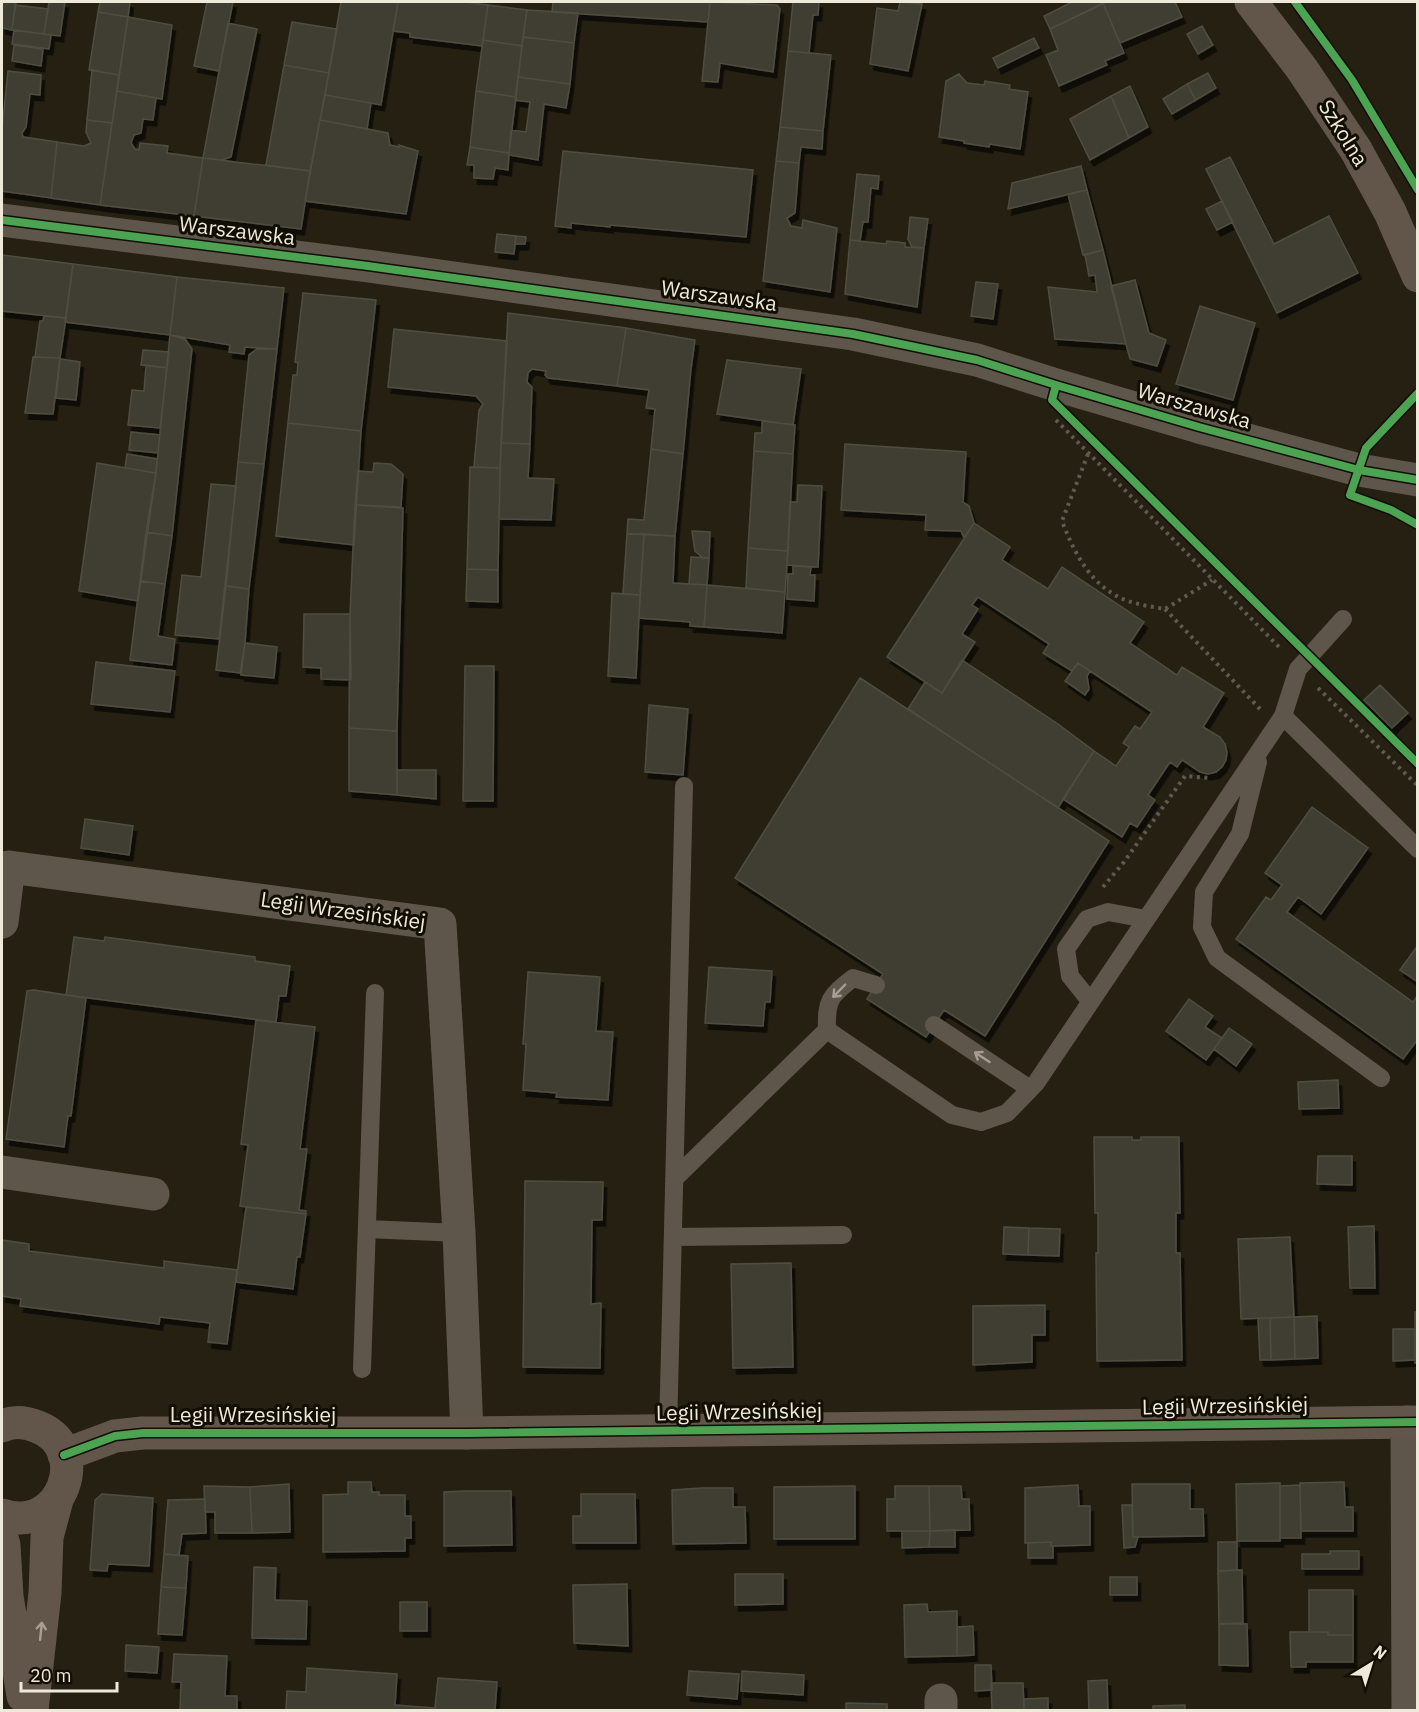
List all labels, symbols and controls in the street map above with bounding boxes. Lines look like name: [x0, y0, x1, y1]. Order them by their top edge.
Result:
street label: Szkolna: [1313, 94, 1375, 171]
street label: Warszawska: [177, 209, 297, 251]
street label: Warszawska: [659, 273, 779, 317]
street label: Warszawska: [1134, 375, 1254, 435]
street label: Legii Wrzesińskiej: [259, 885, 427, 935]
one-way arrow: [831, 984, 846, 998]
one-way arrow: [974, 1050, 991, 1062]
street label: Legii Wrzesińskiej: [1142, 1390, 1308, 1420]
street label: Legii Wrzesińskiej: [656, 1396, 822, 1426]
street label: Legii Wrzesińskiej: [170, 1400, 336, 1428]
one-way arrow: [36, 1622, 47, 1642]
north arrow: [1341, 1634, 1401, 1694]
text: N: [1370, 1641, 1391, 1664]
scale bar: [21, 1655, 117, 1693]
text: 20 m: [30, 1664, 72, 1687]

